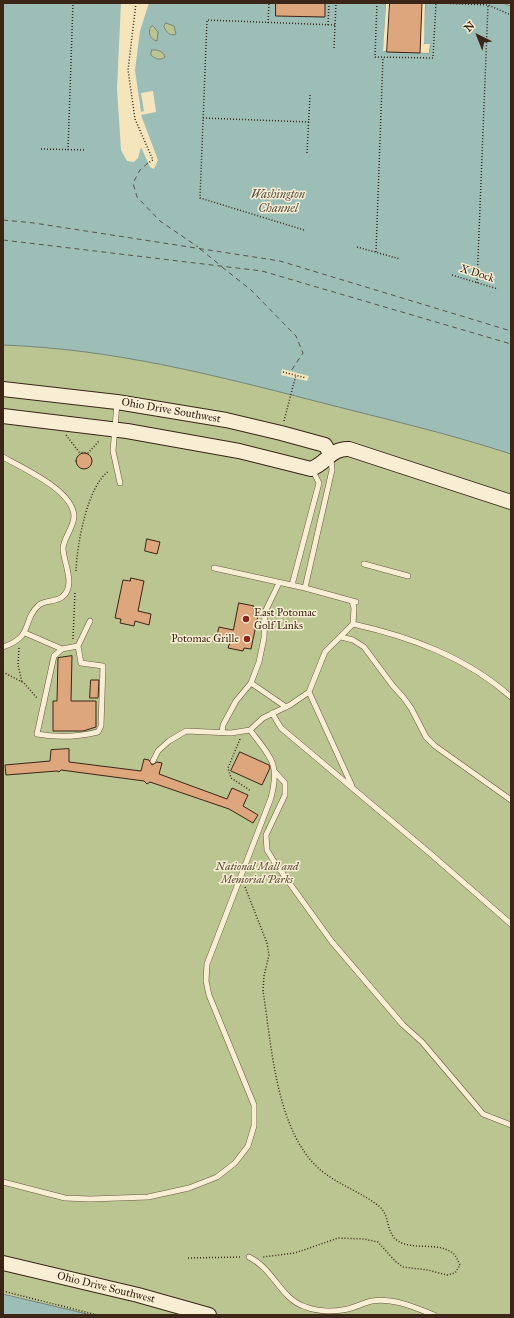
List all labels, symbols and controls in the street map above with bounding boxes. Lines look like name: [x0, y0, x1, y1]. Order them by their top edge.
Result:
north arrow: [458, 16, 498, 56]
text: N: [462, 19, 477, 35]
water label: Washington Channel: [251, 188, 305, 216]
street label: X Dock: [458, 262, 496, 286]
street label: Ohio Drive Southwest: [120, 396, 222, 426]
place label: East Potomac Golf Links: [254, 606, 316, 632]
marker: East Potomac Golf Links: [241, 614, 251, 624]
place label: Potomac Grille: [171, 632, 239, 646]
marker: Potomac Grille: [242, 634, 252, 644]
park label: National Mall and Memorial Parks: [216, 860, 298, 886]
street label: Ohio Drive Southwest: [56, 1269, 156, 1307]

